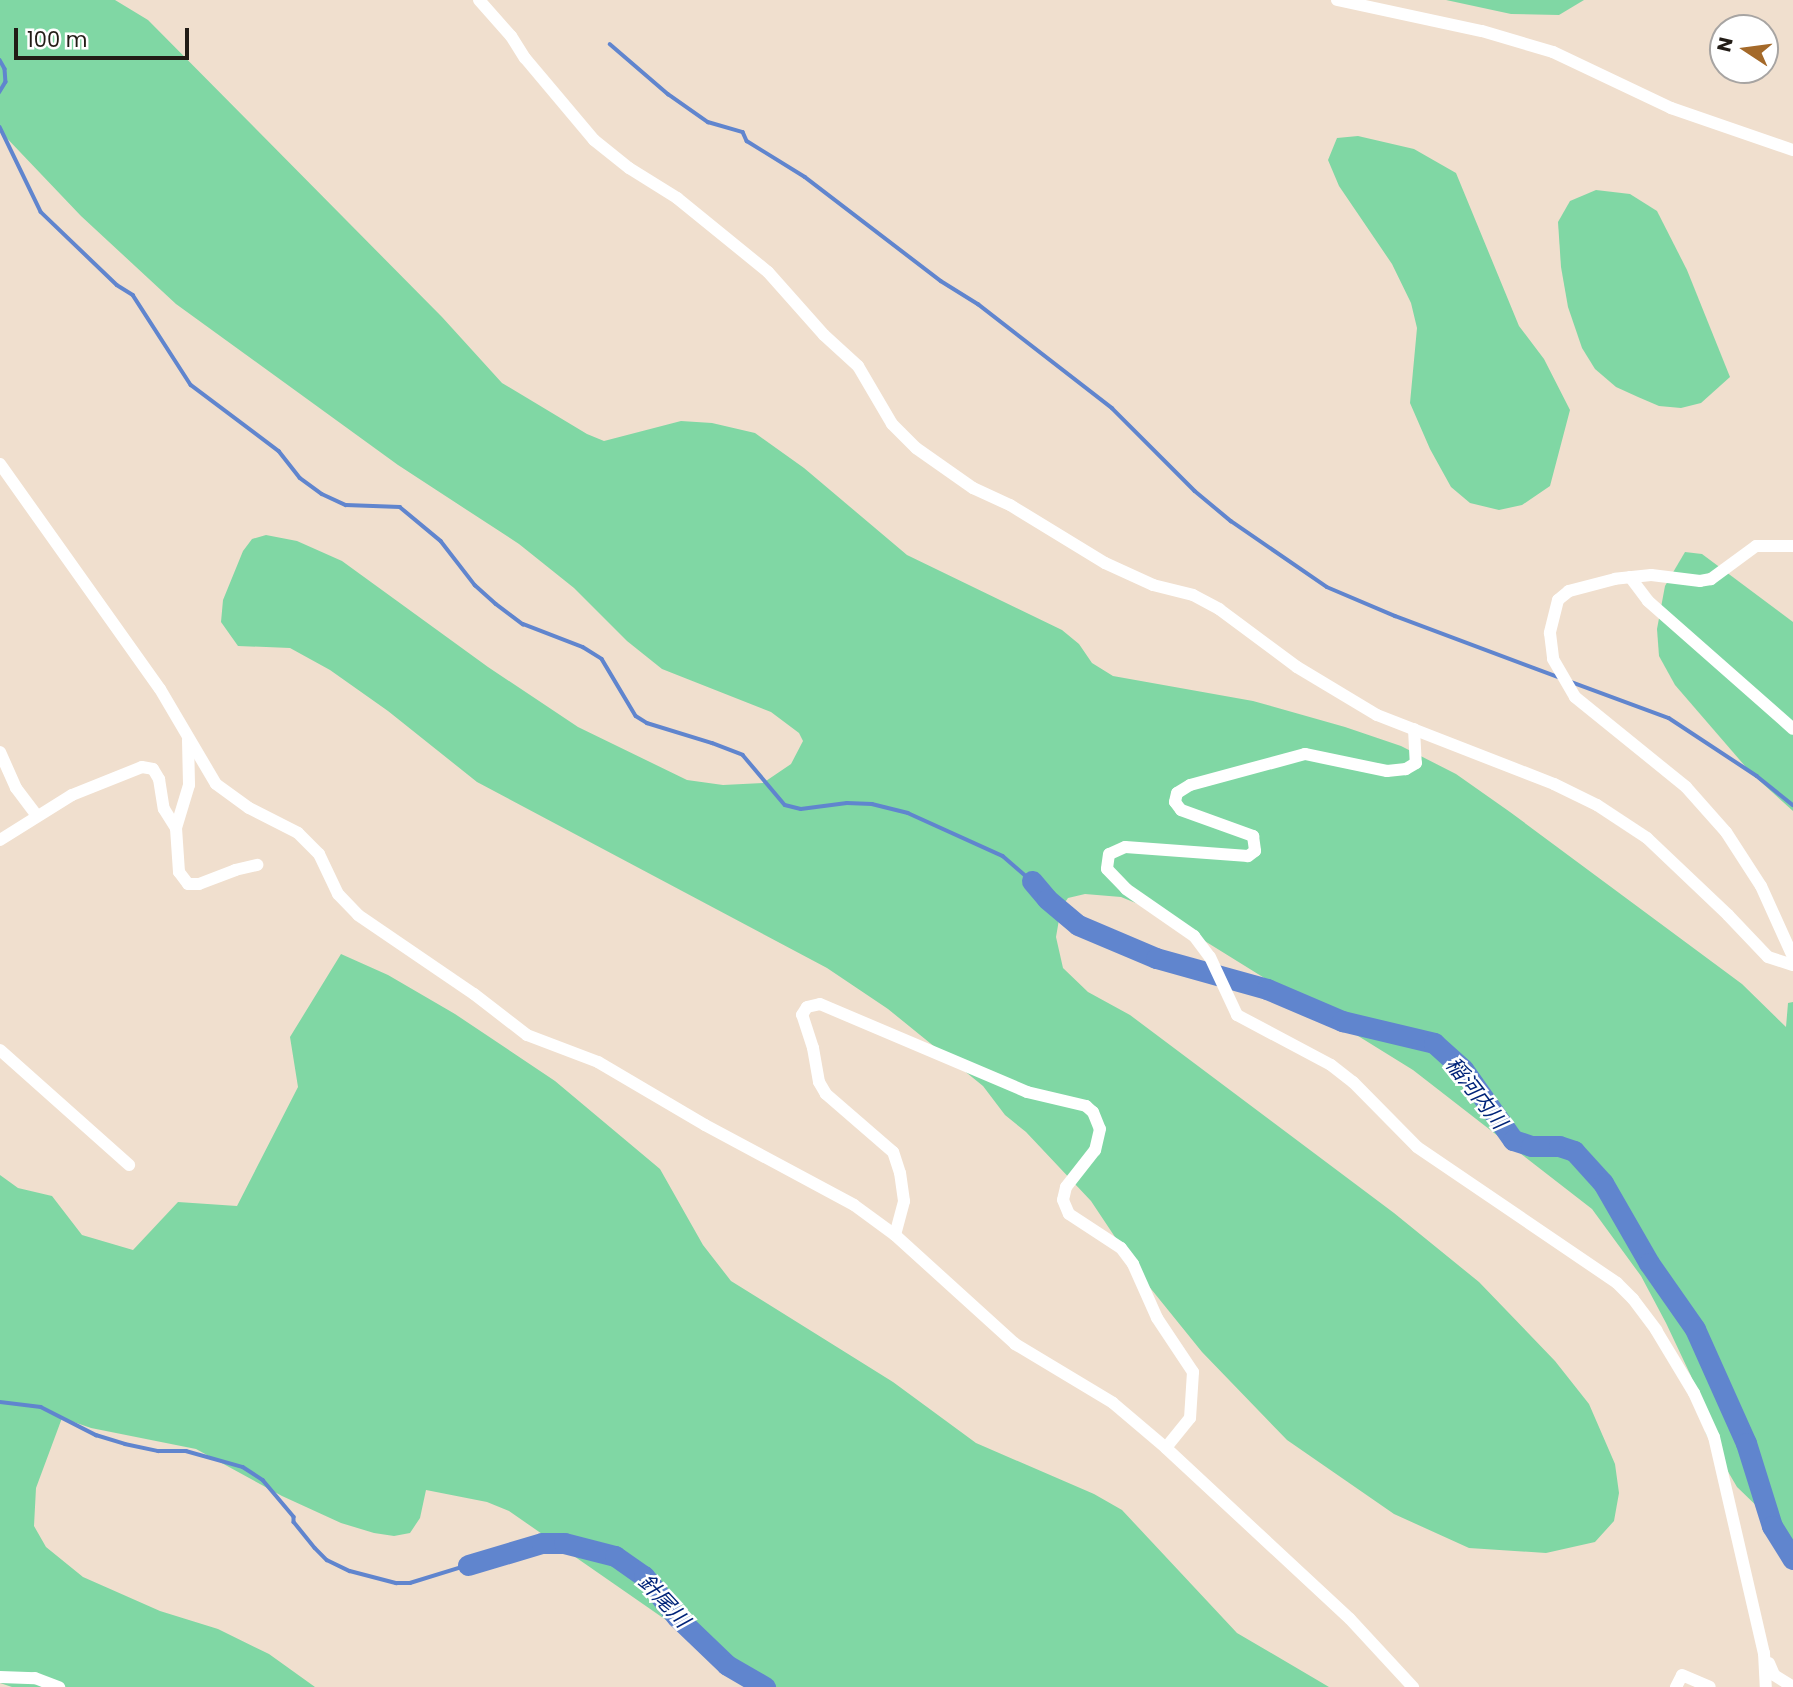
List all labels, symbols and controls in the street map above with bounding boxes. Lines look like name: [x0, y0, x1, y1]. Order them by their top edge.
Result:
scale bar: [18, 14, 192, 58]
north arrow: [1709, 14, 1779, 84]
text: 100 m: [27, 25, 87, 54]
text: N: [1710, 35, 1740, 55]
water label: 稲河内川: [1440, 1052, 1512, 1134]
water label: 針尾川: [633, 1569, 695, 1633]

